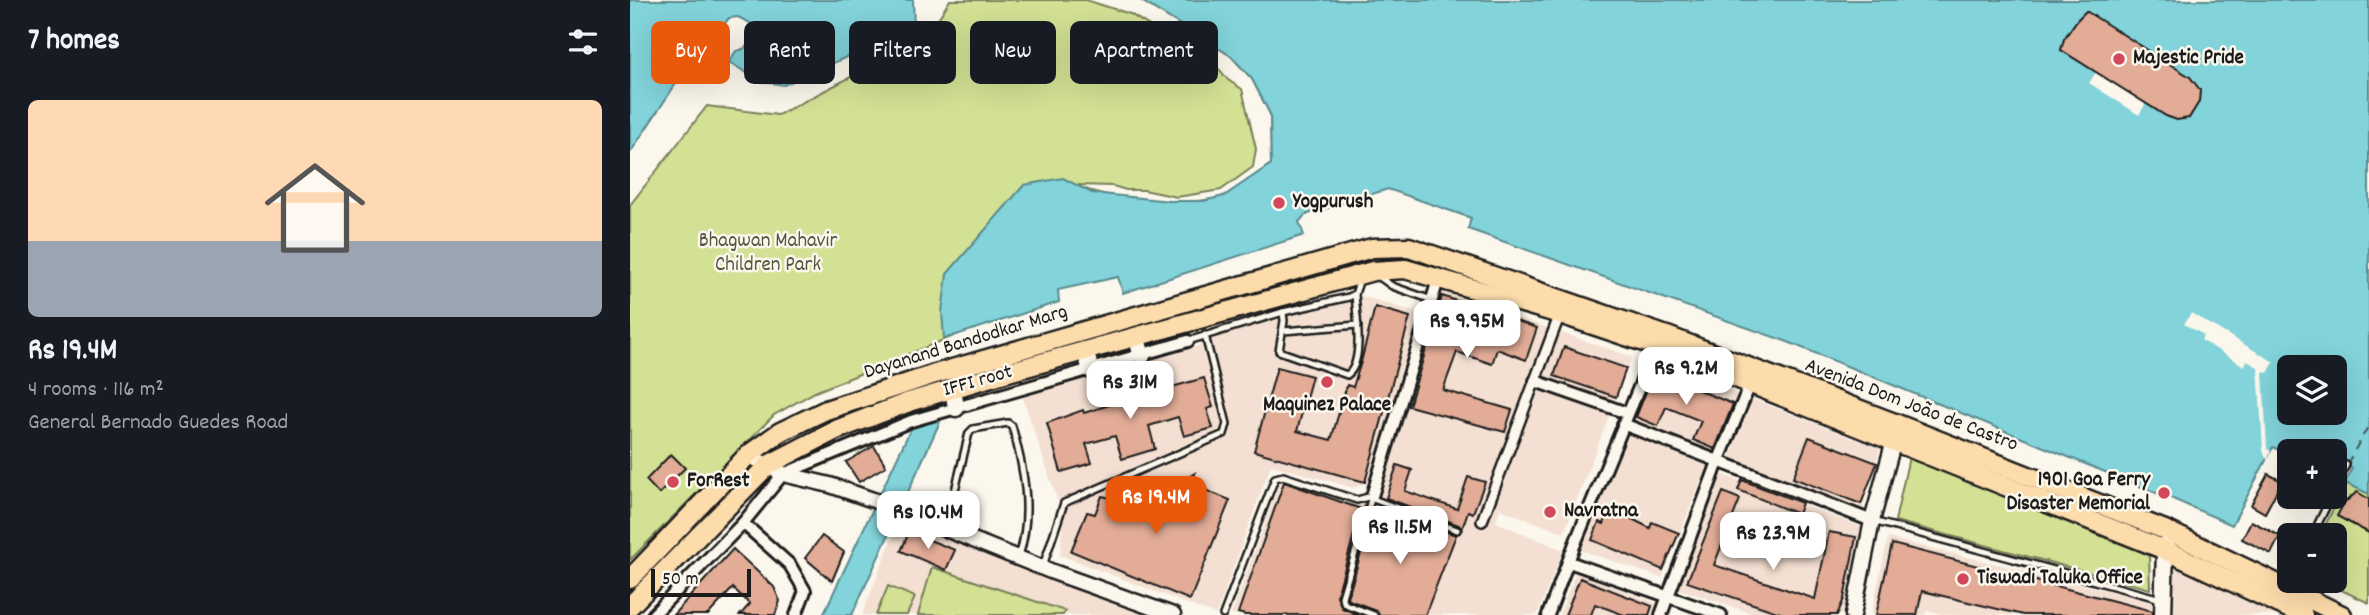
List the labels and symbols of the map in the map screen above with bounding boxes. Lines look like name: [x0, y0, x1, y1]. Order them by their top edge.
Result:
place label: Majestic Pride: [2133, 44, 2244, 74]
marker: Majestic Pride: [2111, 51, 2127, 67]
place label: Yogpurush: [1292, 188, 1374, 218]
marker: Yogpurush: [1271, 195, 1287, 211]
park label: Bhagwan Mahavir Children Park: [699, 227, 837, 281]
street label: Dayanand Bandodkar Marg: [860, 298, 1072, 388]
pin: Rs 9.95M: [1395, 300, 1539, 360]
pin: Rs 9.2M: [1621, 348, 1751, 407]
street label: Avenida Dom João de Castro: [1800, 351, 2022, 461]
street label: IFFI root: [940, 358, 1016, 406]
pin: Rs 31M: [1073, 362, 1187, 421]
marker: Maquinez Palace: [1319, 374, 1335, 390]
place label: Maquinez Palace: [1263, 391, 1391, 421]
place label: 1901 Goa Ferry Disaster Memorial: [2006, 466, 2151, 520]
place label: ForRest: [687, 467, 750, 497]
marker: ForRest: [665, 474, 681, 490]
pin: Rs 19.4M: [1084, 476, 1228, 536]
marker: 1901 Goa Ferry Disaster Memorial: [2156, 485, 2172, 501]
pin: Rs 10.4M: [856, 491, 1000, 551]
place label: Navratna: [1564, 497, 1639, 527]
marker: Navratna: [1542, 504, 1558, 520]
pin: Rs 11.5M: [1328, 506, 1472, 566]
pin: Rs 23.9M: [1701, 512, 1845, 572]
place label: Tiswadi Taluka Office: [1977, 564, 2143, 594]
scale bar: [651, 566, 751, 598]
marker: Tiswadi Taluka Office: [1955, 571, 1971, 587]

